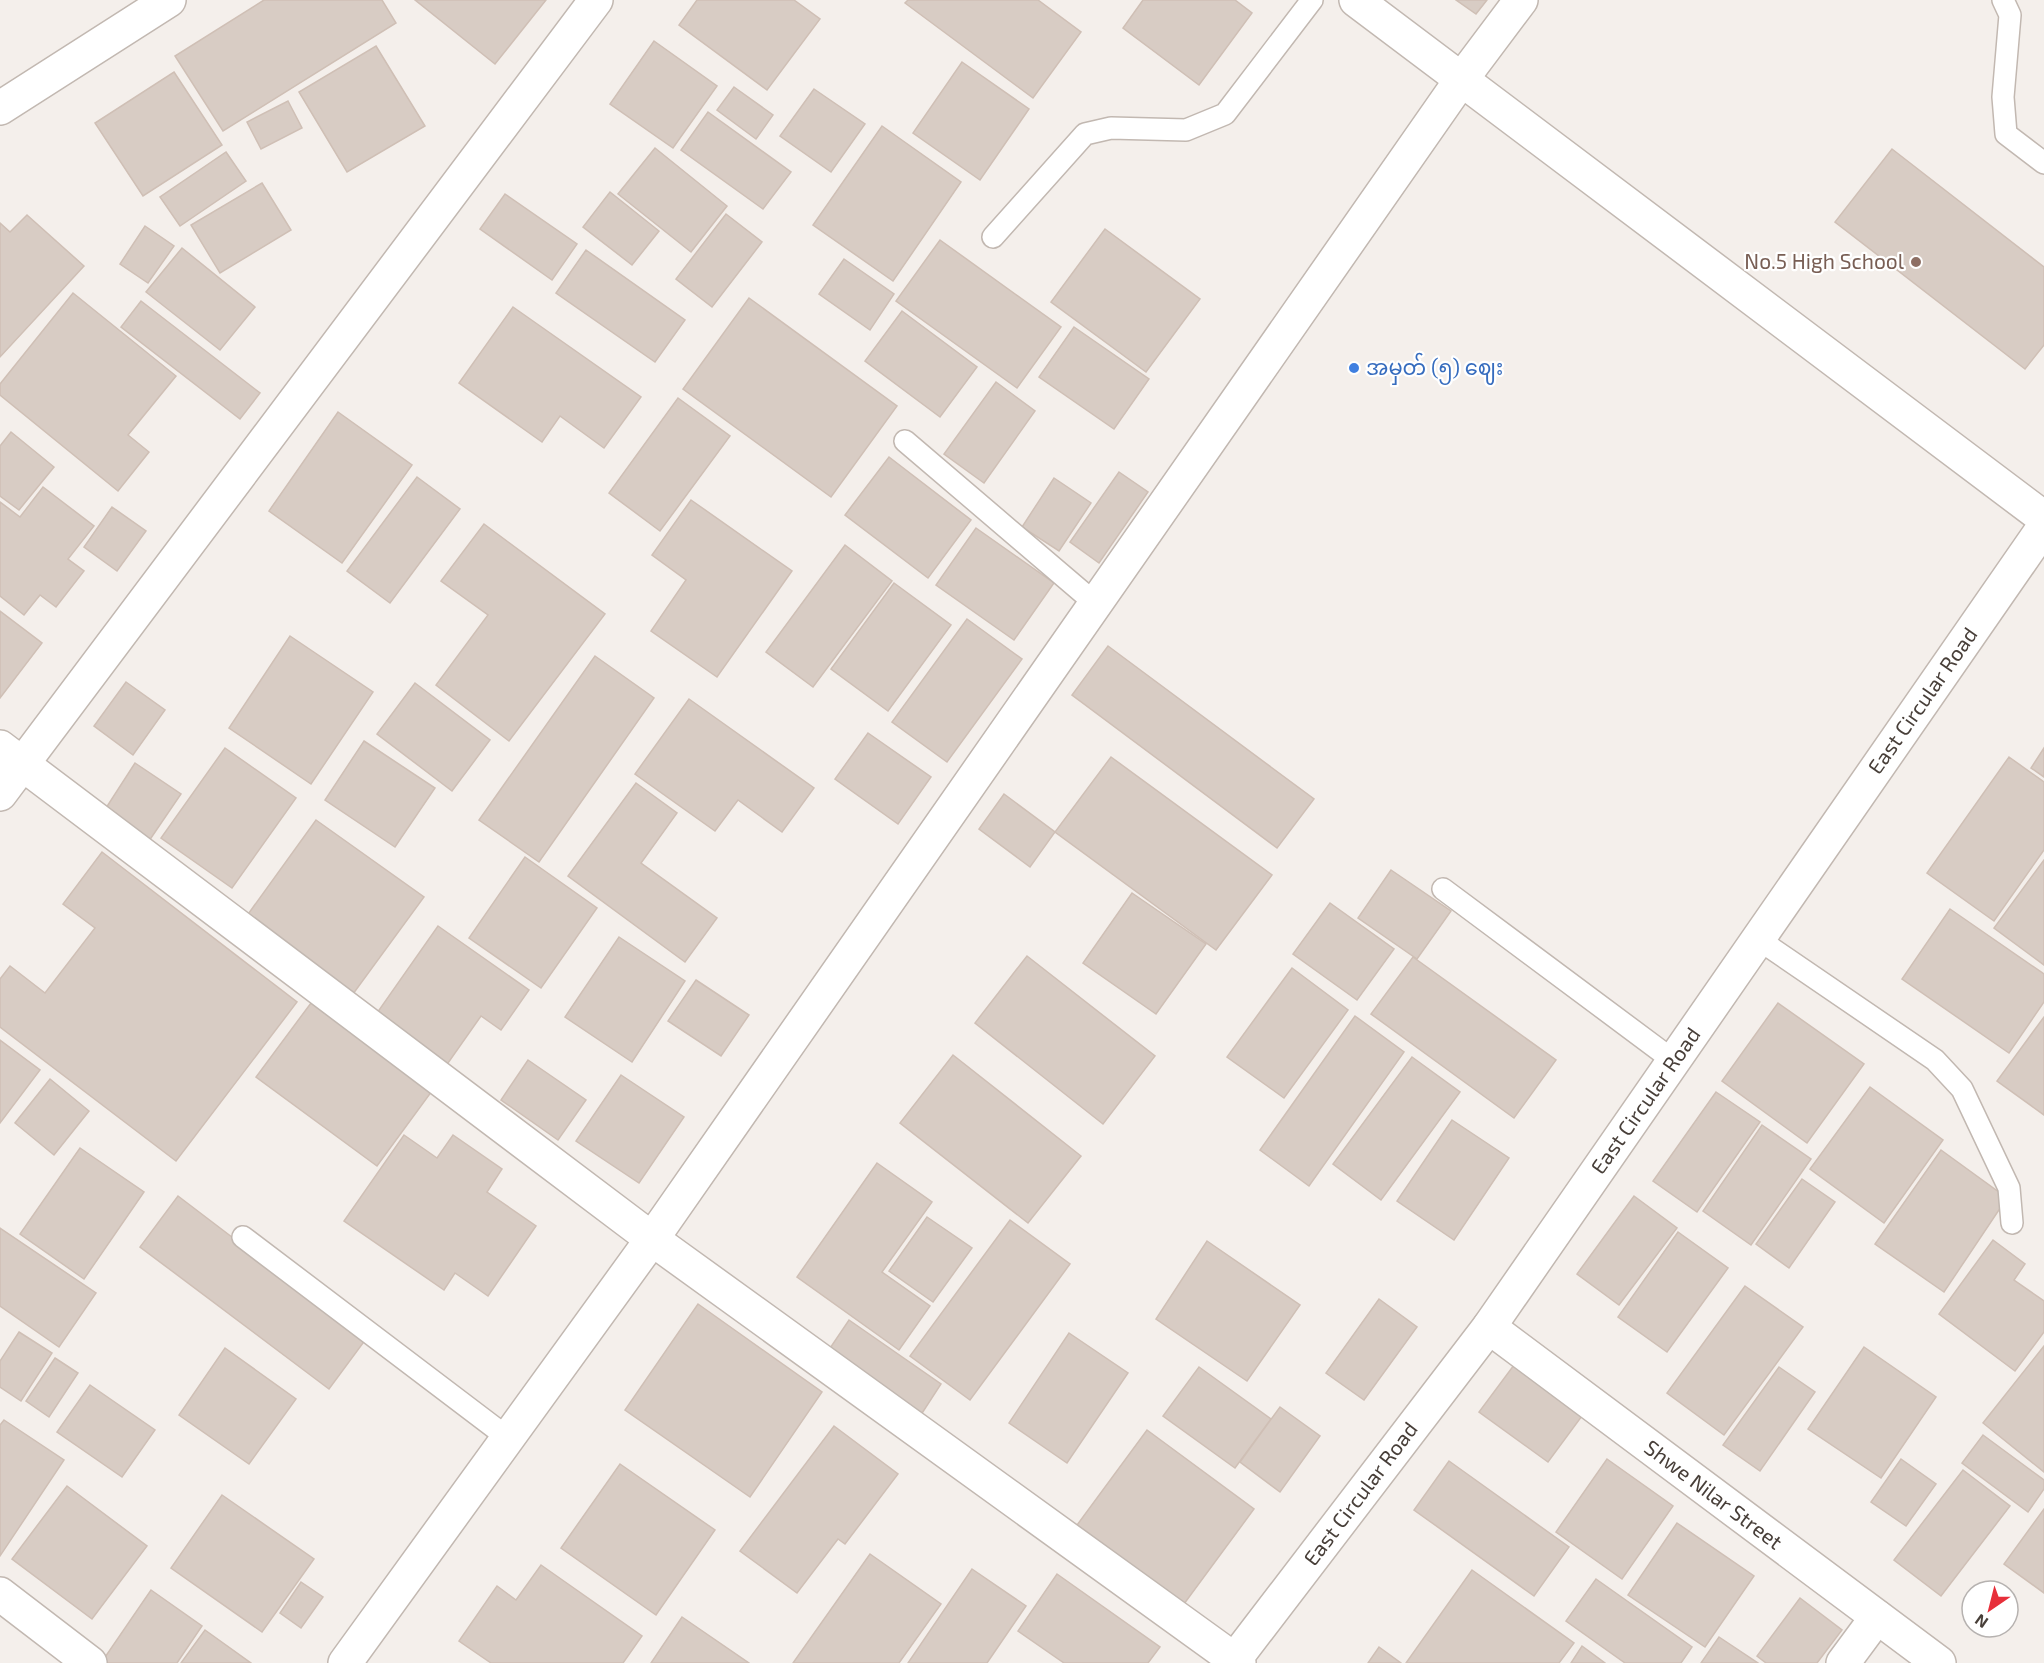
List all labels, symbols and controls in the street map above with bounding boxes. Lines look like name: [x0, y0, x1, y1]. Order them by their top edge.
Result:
place label: No.5 High School: [1744, 248, 1905, 273]
marker: No.5 High School: [1909, 255, 1923, 269]
place label: အမှတ် (၅) ဈေး: [1366, 352, 1503, 385]
marker: အမှတ် (၅) ဈေး: [1347, 361, 1361, 375]
street label: East Circular Road: [1862, 622, 1982, 778]
street label: East Circular Road: [1585, 1022, 1705, 1178]
street label: East Circular Road: [1298, 1416, 1422, 1570]
street label: Shwe Nilar Street: [1640, 1434, 1788, 1554]
north arrow: [1960, 1579, 2020, 1639]
text: N: [1971, 1611, 1991, 1633]

